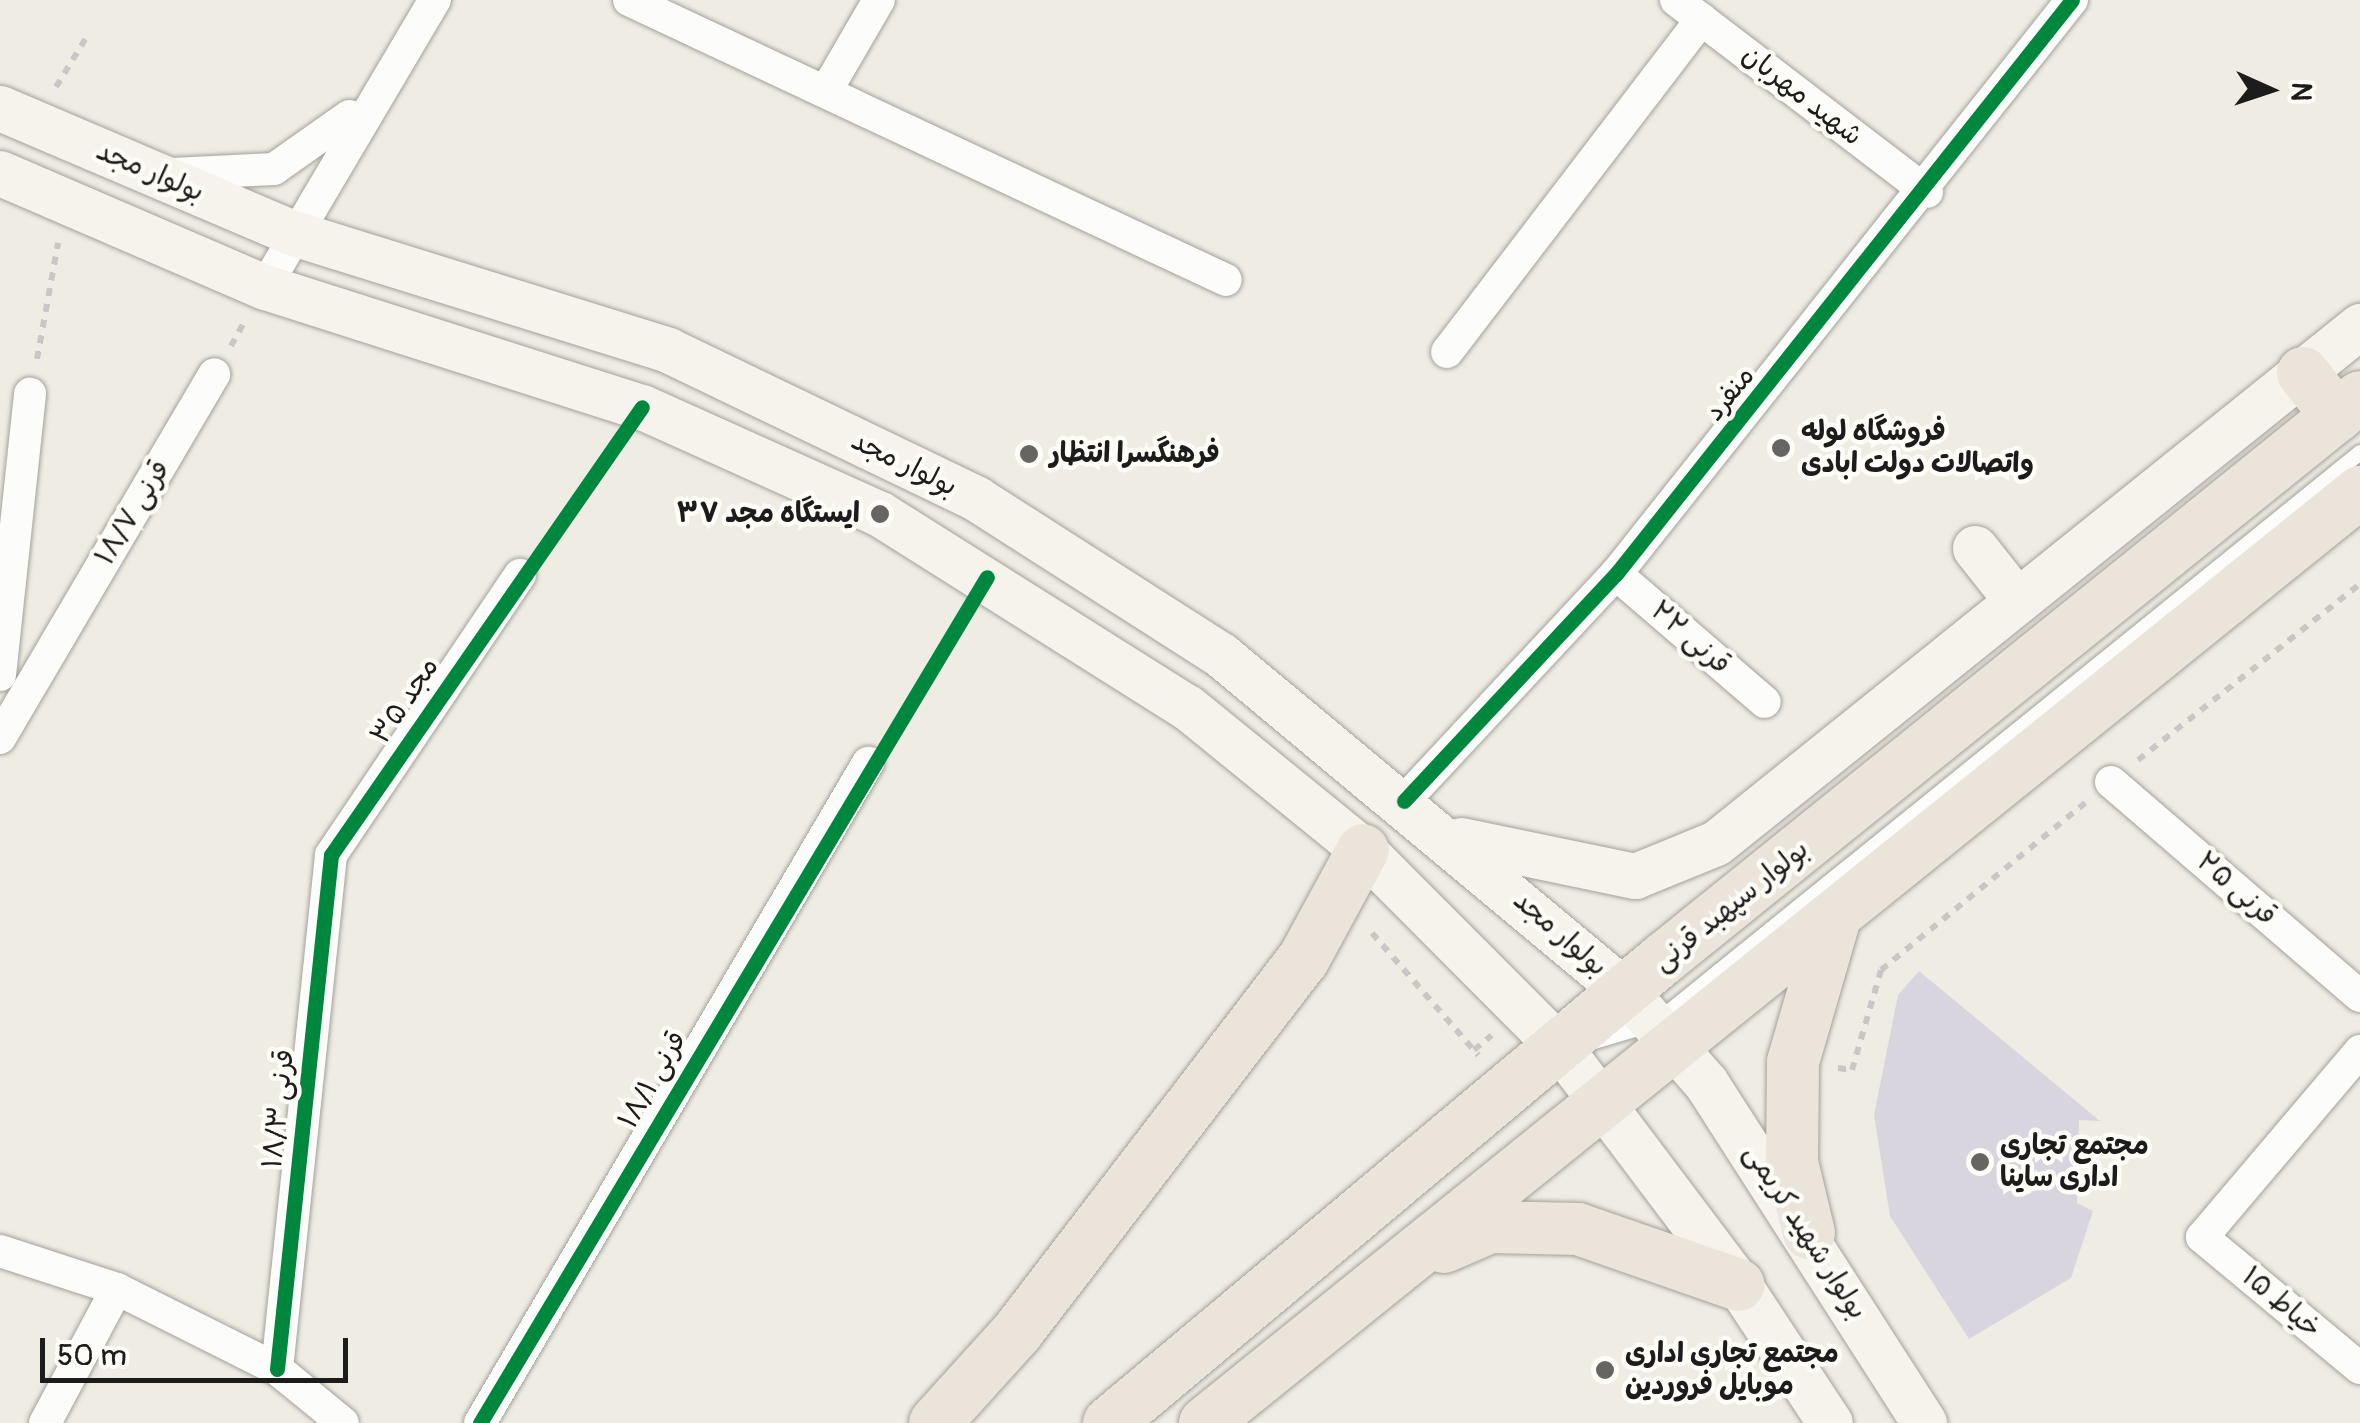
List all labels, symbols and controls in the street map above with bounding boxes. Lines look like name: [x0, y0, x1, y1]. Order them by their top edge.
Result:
street label: شهید مهربان: [1735, 39, 1869, 153]
north arrow: [2220, 40, 2320, 140]
text: N: [2282, 81, 2318, 102]
street label: بولوار مجد: [91, 134, 209, 210]
street label: منفرد: [1698, 360, 1762, 428]
place label: فروشگاه لوله واتصالات دولت ابادی: [1801, 415, 2034, 481]
street label: بولوار مجد: [846, 424, 962, 504]
place label: فرهنگسرا انتظار: [1049, 437, 1220, 471]
marker: فروشگاه لوله واتصالات دولت ابادی: [1770, 437, 1792, 459]
marker: فرهنگسرا انتظار: [1018, 443, 1040, 465]
street label: قرنی ۱۸/۷: [89, 454, 177, 572]
place label: ایستگاه مجد ۳۷: [676, 497, 860, 531]
marker: ایستگاه مجد ۳۷: [869, 503, 891, 525]
street label: قرنی ۲۲: [1643, 594, 1737, 682]
street label: مجد ۳۵: [364, 651, 446, 751]
street label: بولوار سپهبد قرنی: [1646, 833, 1816, 979]
street label: قرنی ۲۵: [2189, 845, 2283, 933]
street label: بولوار مجد: [1506, 884, 1614, 984]
street label: قرنی ۱۸/۱: [612, 1025, 694, 1135]
street label: قرنی ۱۸/۳: [256, 1048, 302, 1170]
place label: مجتمع تجاری اداری ساینا: [2000, 1129, 2149, 1195]
street label: بولوار شهید کریمی: [1736, 1138, 1874, 1326]
marker: مجتمع تجاری اداری ساینا: [1969, 1151, 1991, 1173]
street label: خیاط ۱۵: [2235, 1260, 2327, 1346]
scale bar: [45, 1318, 352, 1380]
text: 50 m: [57, 1337, 127, 1374]
place label: مجتمع تجاری اداری موبایل فروردین: [1625, 1337, 1839, 1403]
marker: مجتمع تجاری اداری موبایل فروردین: [1594, 1359, 1616, 1381]

